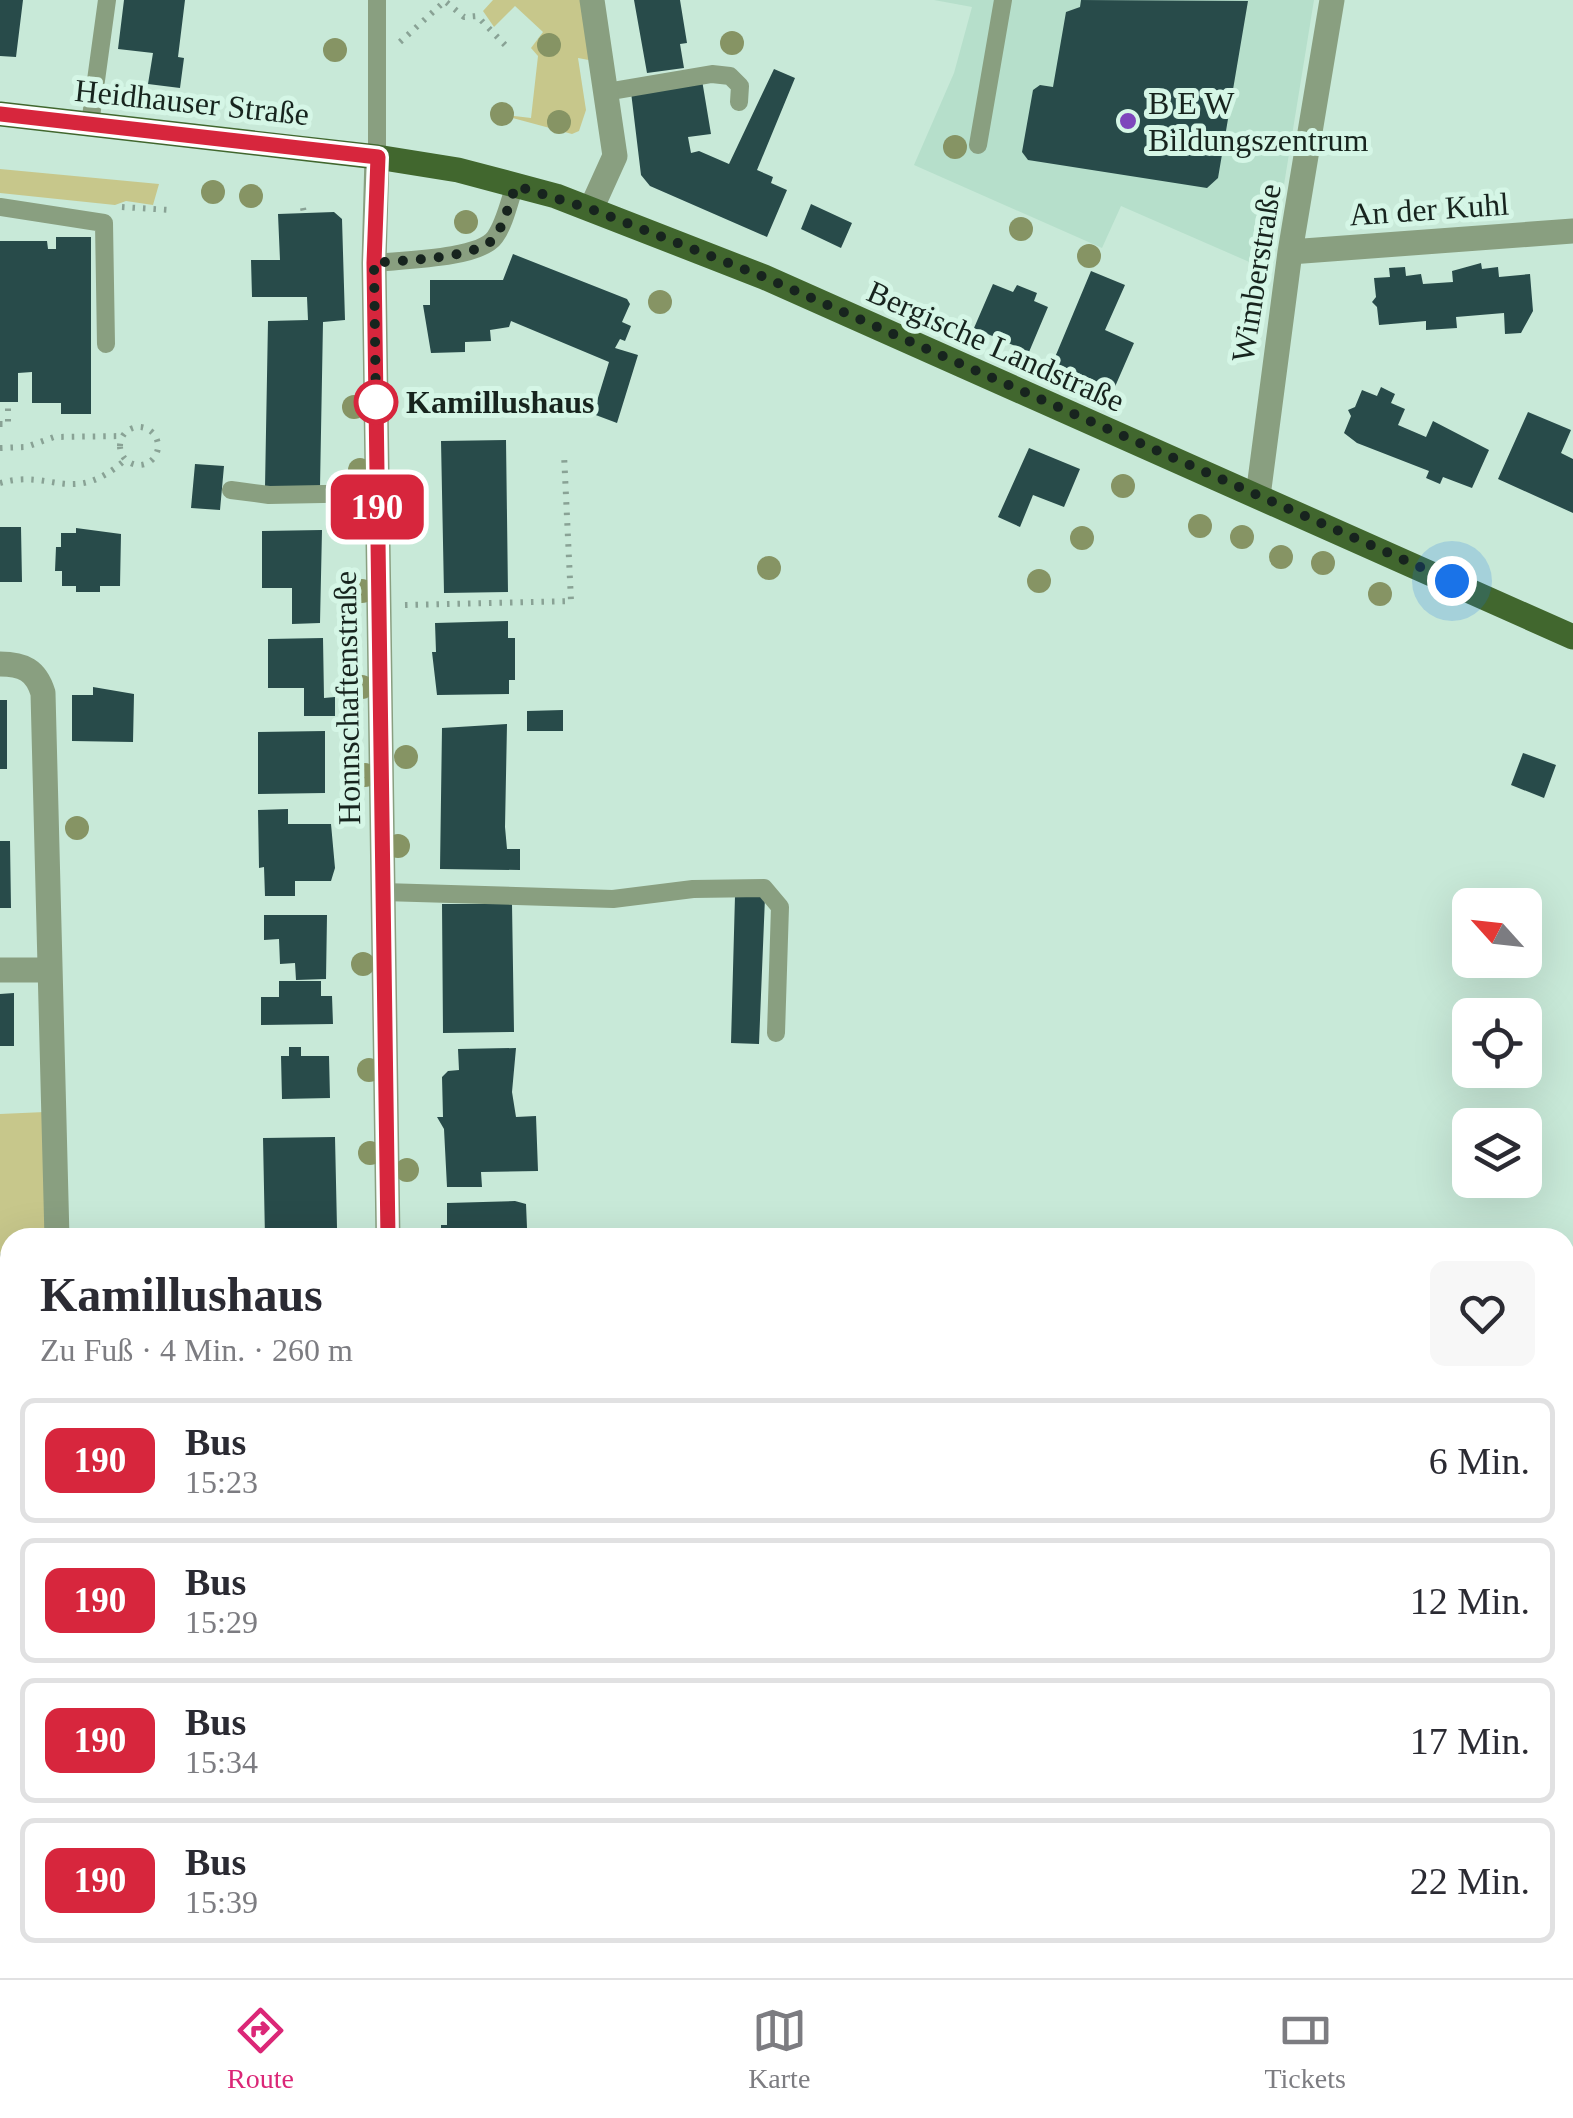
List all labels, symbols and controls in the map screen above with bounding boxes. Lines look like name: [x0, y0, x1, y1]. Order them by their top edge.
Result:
street label: Heidhauser Straße: [73, 72, 311, 132]
place label: B E W Bildungszentrum: [1148, 85, 1369, 158]
marker: B E W Bildungszentrum: [1117, 110, 1139, 132]
street label: Wimberstraße: [1224, 181, 1288, 365]
street label: An der Kuhl: [1348, 185, 1510, 233]
street label: Bergische Landstraße: [862, 273, 1130, 419]
marker: Kamillushaus: [355, 381, 397, 423]
place label: Kamillushaus: [406, 384, 595, 420]
line badge: 190: [320, 474, 434, 540]
text: 190: [351, 488, 403, 527]
your location: [1427, 556, 1477, 606]
street label: Honnschaftenstraße: [327, 571, 367, 825]
north arrow: [1452, 888, 1542, 978]
map controls: [1452, 888, 1542, 1198]
button: locate: [1452, 998, 1542, 1088]
button: layers: [1452, 1108, 1542, 1198]
button: heart: [1430, 1261, 1535, 1366]
text: Kamillushaus: [40, 1268, 323, 1321]
text: Zu Fuß · 4 Min. · 260 m: [40, 1332, 353, 1368]
text: Bus: [185, 1421, 246, 1463]
text: 6 Min.: [1429, 1440, 1530, 1482]
text: 190: [74, 1441, 126, 1480]
text: 15:23: [185, 1464, 258, 1500]
text: Bus: [185, 1561, 246, 1603]
text: 12 Min.: [1410, 1580, 1530, 1622]
text: 190: [74, 1581, 126, 1620]
text: 15:29: [185, 1604, 258, 1640]
text: Bus: [185, 1701, 246, 1743]
text: 17 Min.: [1410, 1720, 1530, 1762]
text: 190: [74, 1721, 126, 1760]
text: 15:34: [185, 1744, 258, 1780]
text: Bus: [185, 1841, 246, 1883]
text: 22 Min.: [1410, 1860, 1530, 1902]
text: 190: [74, 1861, 126, 1900]
text: 15:39: [185, 1884, 258, 1920]
tab: Route: [227, 2003, 294, 2095]
tab: Karte: [748, 2003, 810, 2095]
tab: Tickets: [1264, 2003, 1346, 2095]

